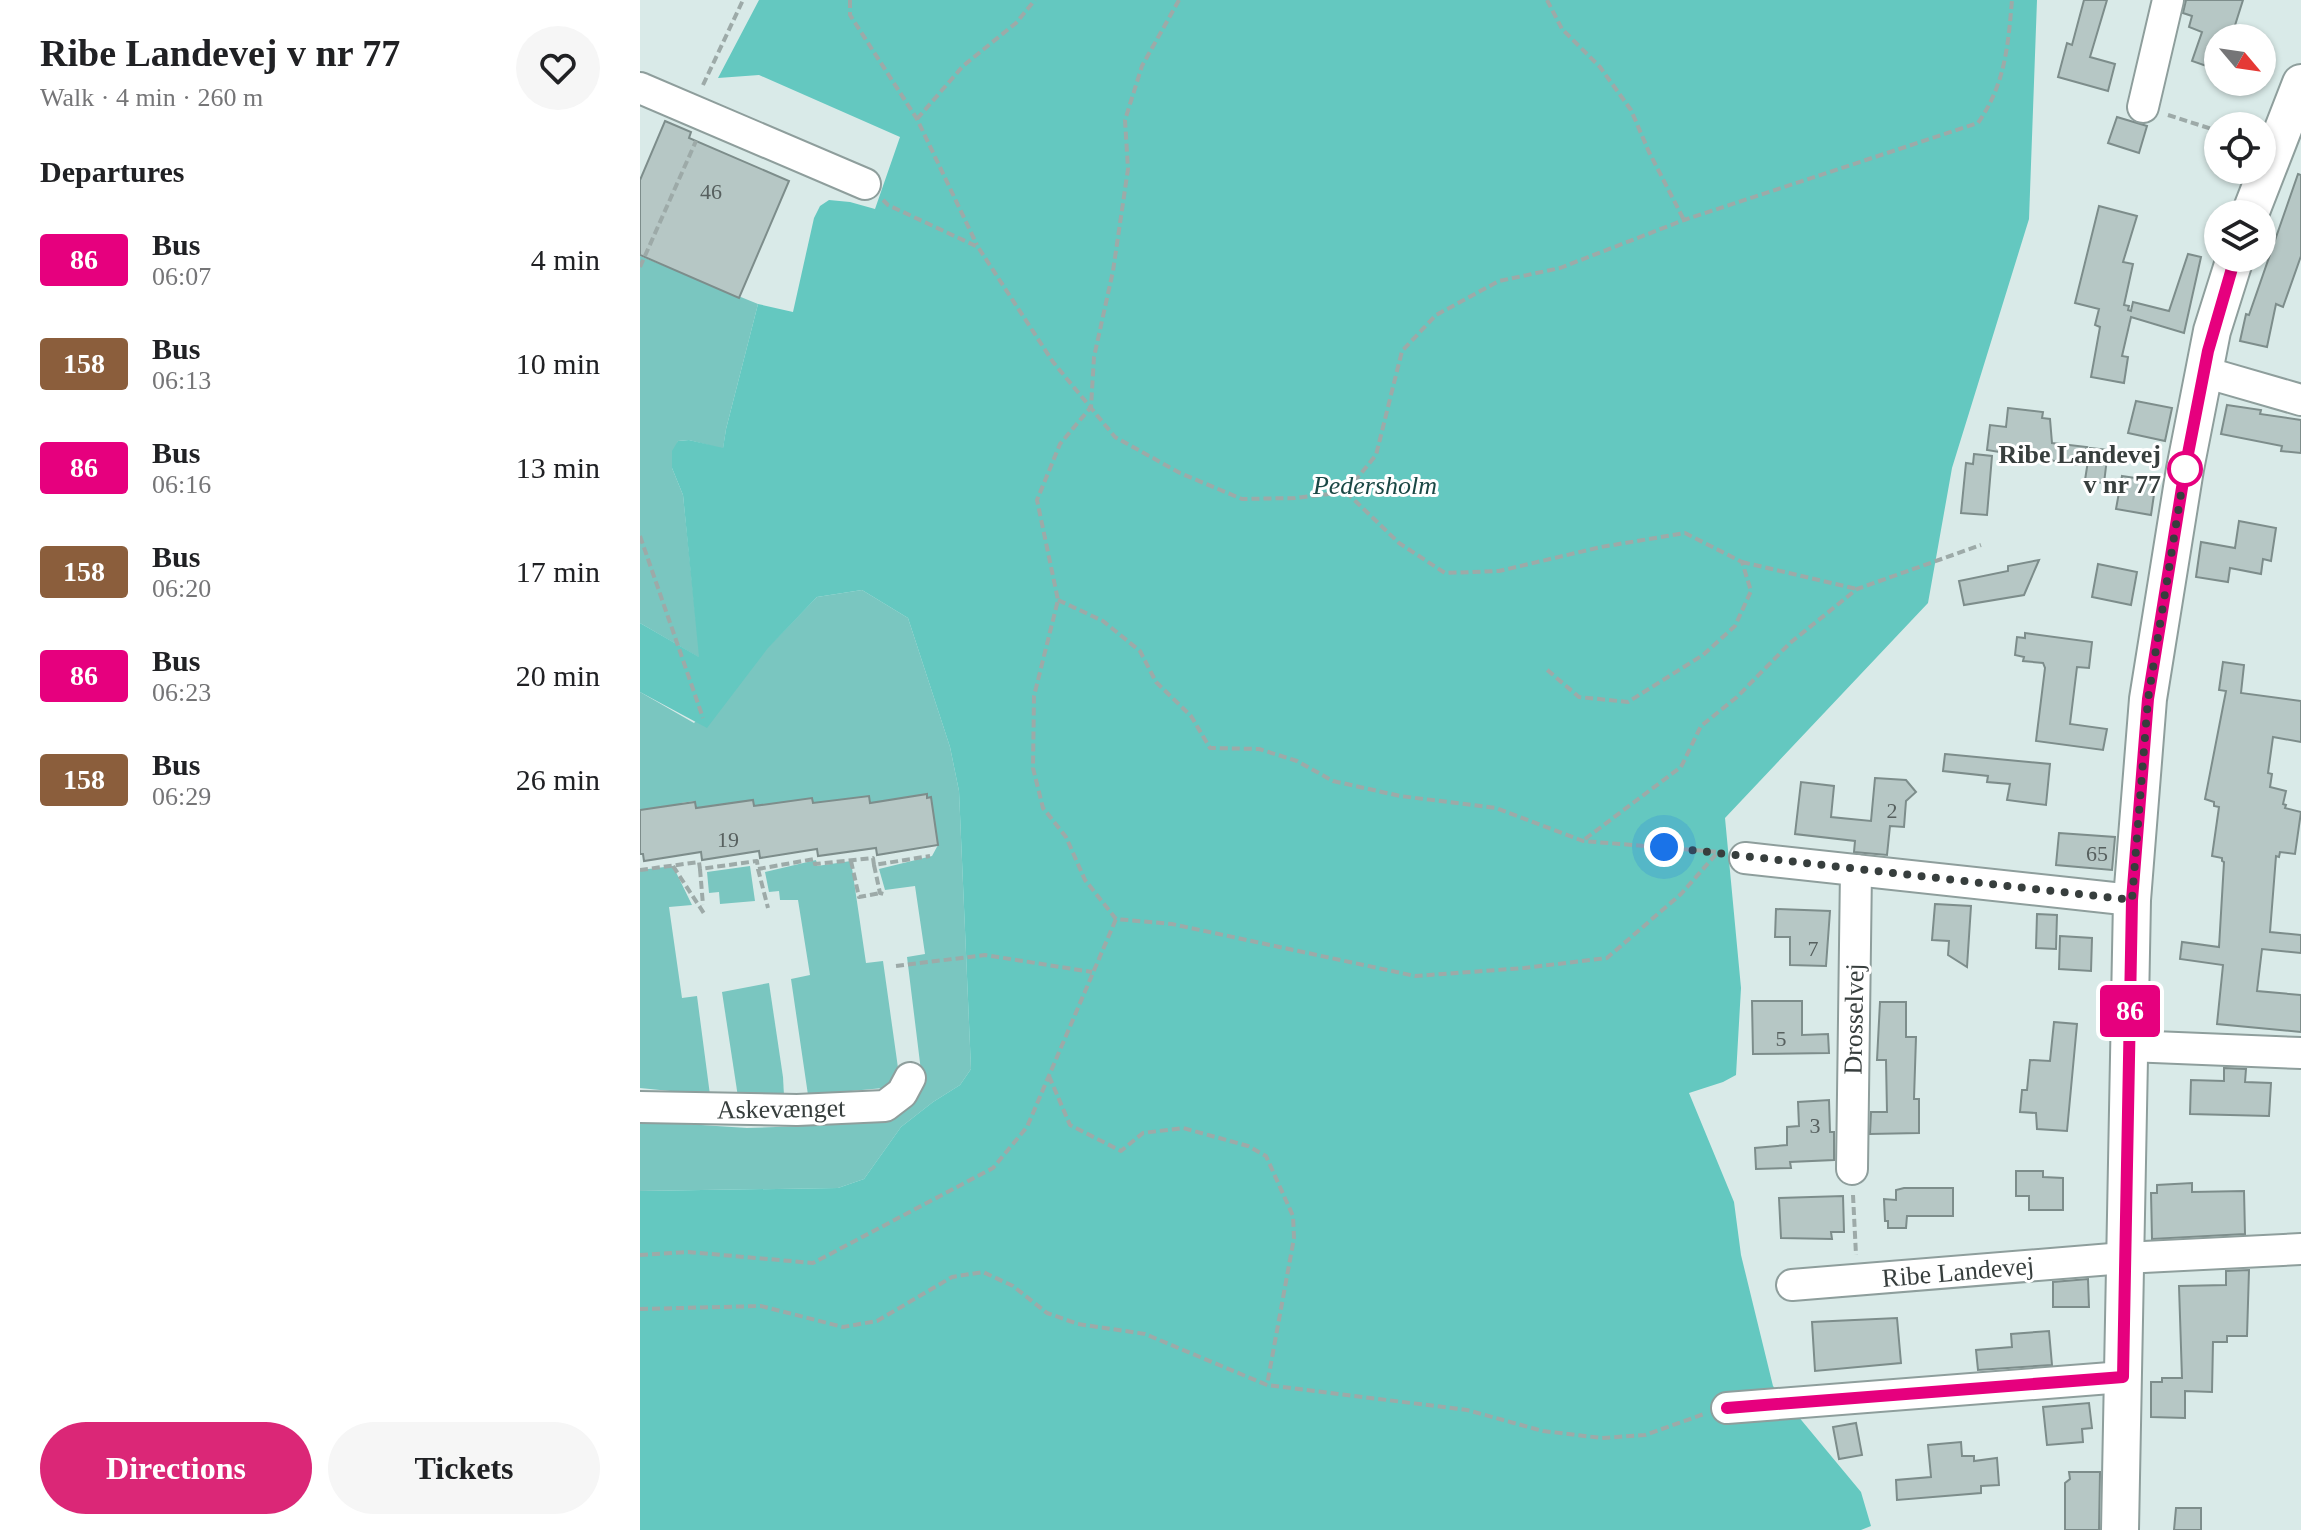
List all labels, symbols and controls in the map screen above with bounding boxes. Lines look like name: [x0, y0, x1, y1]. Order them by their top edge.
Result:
north arrow: [2204, 24, 2276, 96]
map controls: [2204, 24, 2276, 272]
button: heart: [516, 26, 600, 110]
text: Ribe Landevej v nr 77: [40, 32, 400, 74]
text: Walk · 4 min · 260 m: [40, 83, 263, 112]
button: locate: [2204, 112, 2276, 184]
text: Departures: [40, 155, 184, 188]
house number: 46: [700, 179, 722, 204]
button: layers: [2204, 200, 2276, 272]
text: Bus: [152, 228, 200, 261]
text: 4 min: [531, 243, 600, 276]
text: 86: [70, 244, 98, 275]
text: 06:07: [152, 262, 211, 291]
text: Bus: [152, 332, 200, 365]
text: 10 min: [516, 347, 600, 380]
text: 158: [63, 348, 105, 379]
text: 06:13: [152, 366, 211, 395]
text: Bus: [152, 436, 200, 469]
place label: Ribe Landevej v nr 77: [1999, 440, 2161, 499]
text: 13 min: [516, 451, 600, 484]
text: 86: [70, 452, 98, 483]
marker: Ribe Landevej v nr 77: [2168, 452, 2202, 486]
text: 06:16: [152, 470, 211, 499]
park label: Pedersholm: [1312, 471, 1437, 500]
text: Bus: [152, 540, 200, 573]
text: 17 min: [516, 555, 600, 588]
text: 158: [63, 556, 105, 587]
text: 06:20: [152, 574, 211, 603]
text: Bus: [152, 644, 200, 677]
text: 20 min: [516, 659, 600, 692]
text: 86: [70, 660, 98, 691]
text: 06:23: [152, 678, 211, 707]
text: Bus: [152, 748, 200, 781]
text: 26 min: [516, 763, 600, 796]
text: 158: [63, 764, 105, 795]
text: 06:29: [152, 782, 211, 811]
house number: 2: [1887, 798, 1898, 823]
house number: 19: [717, 827, 739, 852]
your location: [1644, 827, 1684, 867]
house number: 65: [2086, 841, 2108, 866]
house number: 7: [1808, 936, 1819, 961]
street label: Drosselvej: [1839, 963, 1869, 1075]
line badge: 86: [2094, 985, 2166, 1037]
text: 86: [2116, 995, 2144, 1026]
house number: 5: [1776, 1026, 1787, 1051]
street label: Askevænget: [716, 1093, 846, 1125]
house number: 3: [1810, 1113, 1821, 1138]
street label: Ribe Landevej: [1881, 1251, 2035, 1293]
button: Directions: [40, 1422, 312, 1514]
button: Tickets: [328, 1422, 600, 1514]

